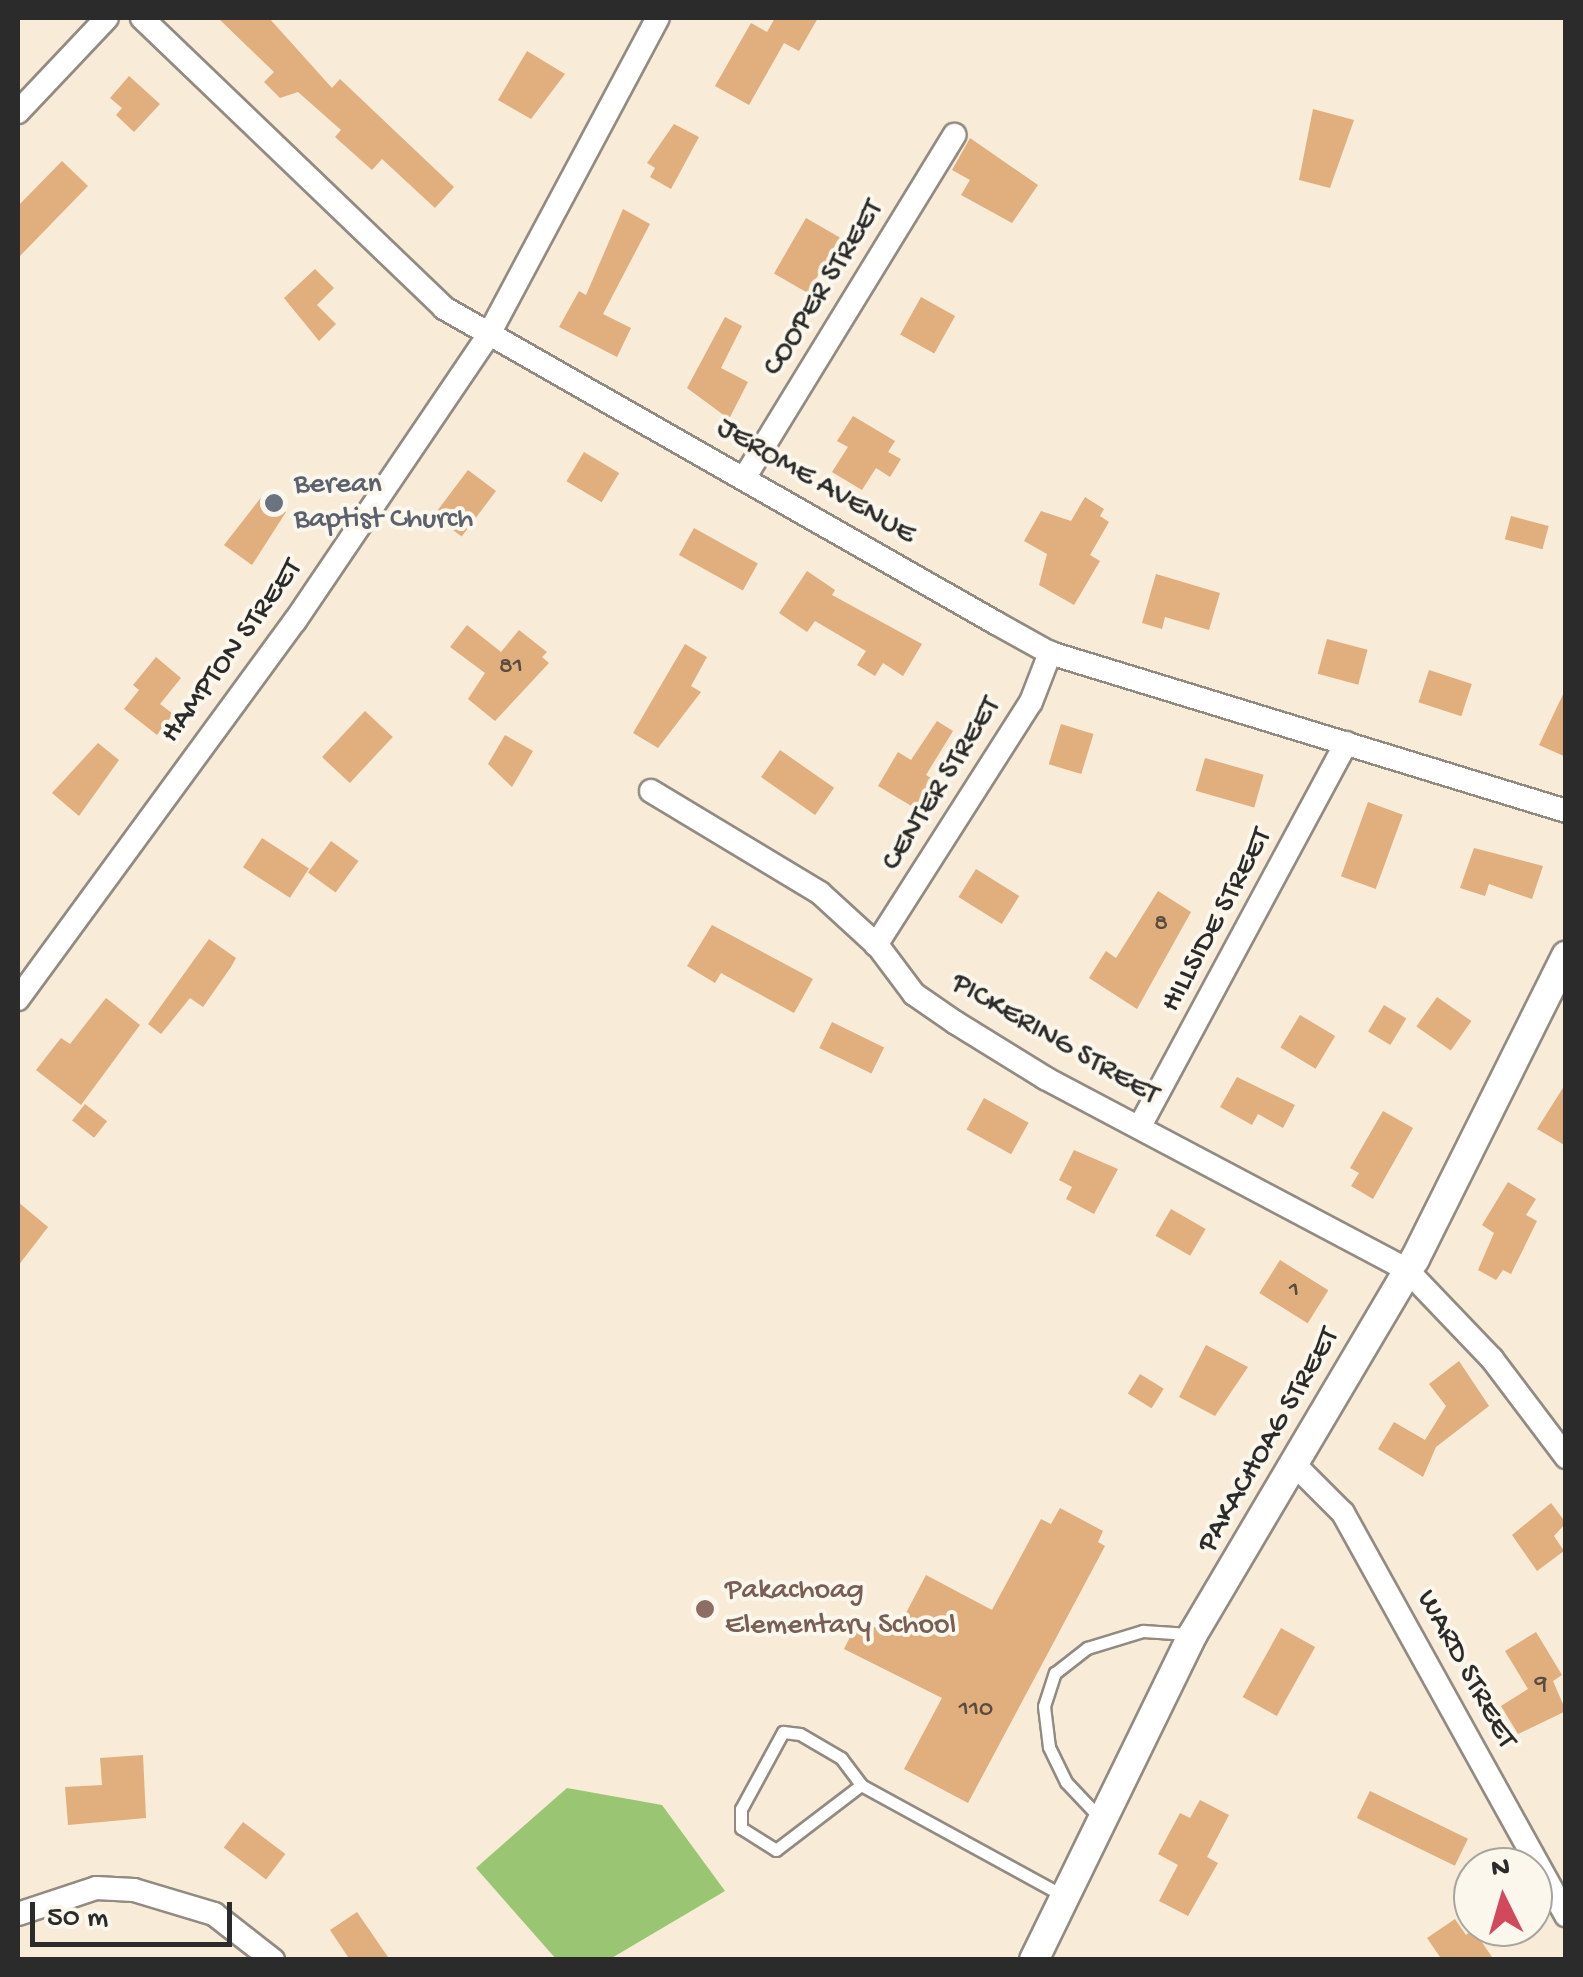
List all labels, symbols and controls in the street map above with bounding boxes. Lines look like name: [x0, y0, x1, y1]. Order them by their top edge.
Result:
street label: COOPER STREET: [757, 194, 893, 384]
street label: JEROME AVENUE: [709, 412, 921, 554]
place label: Berean Baptist Church: [294, 468, 473, 538]
marker: Berean Baptist Church: [263, 492, 285, 514]
street label: HAMPTON STREET: [154, 553, 312, 751]
house number: 81: [499, 653, 523, 683]
street label: CENTER STREET: [875, 692, 1011, 878]
street label: HILLSIDE STREET: [1154, 823, 1282, 1019]
house number: 8: [1154, 910, 1168, 940]
street label: PICKERING STREET: [944, 967, 1164, 1115]
house number: 1: [1289, 1277, 1299, 1307]
street label: PAKACHOAG STREET: [1191, 1322, 1349, 1560]
place label: Pakachoag Elementary School: [725, 1574, 956, 1644]
street label: WARD STREET: [1407, 1584, 1523, 1756]
marker: Pakachoag Elementary School: [694, 1598, 716, 1620]
house number: 9: [1535, 1670, 1547, 1700]
house number: 110: [959, 1696, 993, 1726]
north arrow: [1453, 1847, 1553, 1947]
text: N: [1490, 1851, 1511, 1886]
scale bar: [35, 1882, 238, 1944]
text: 50 m: [47, 1902, 108, 1937]

